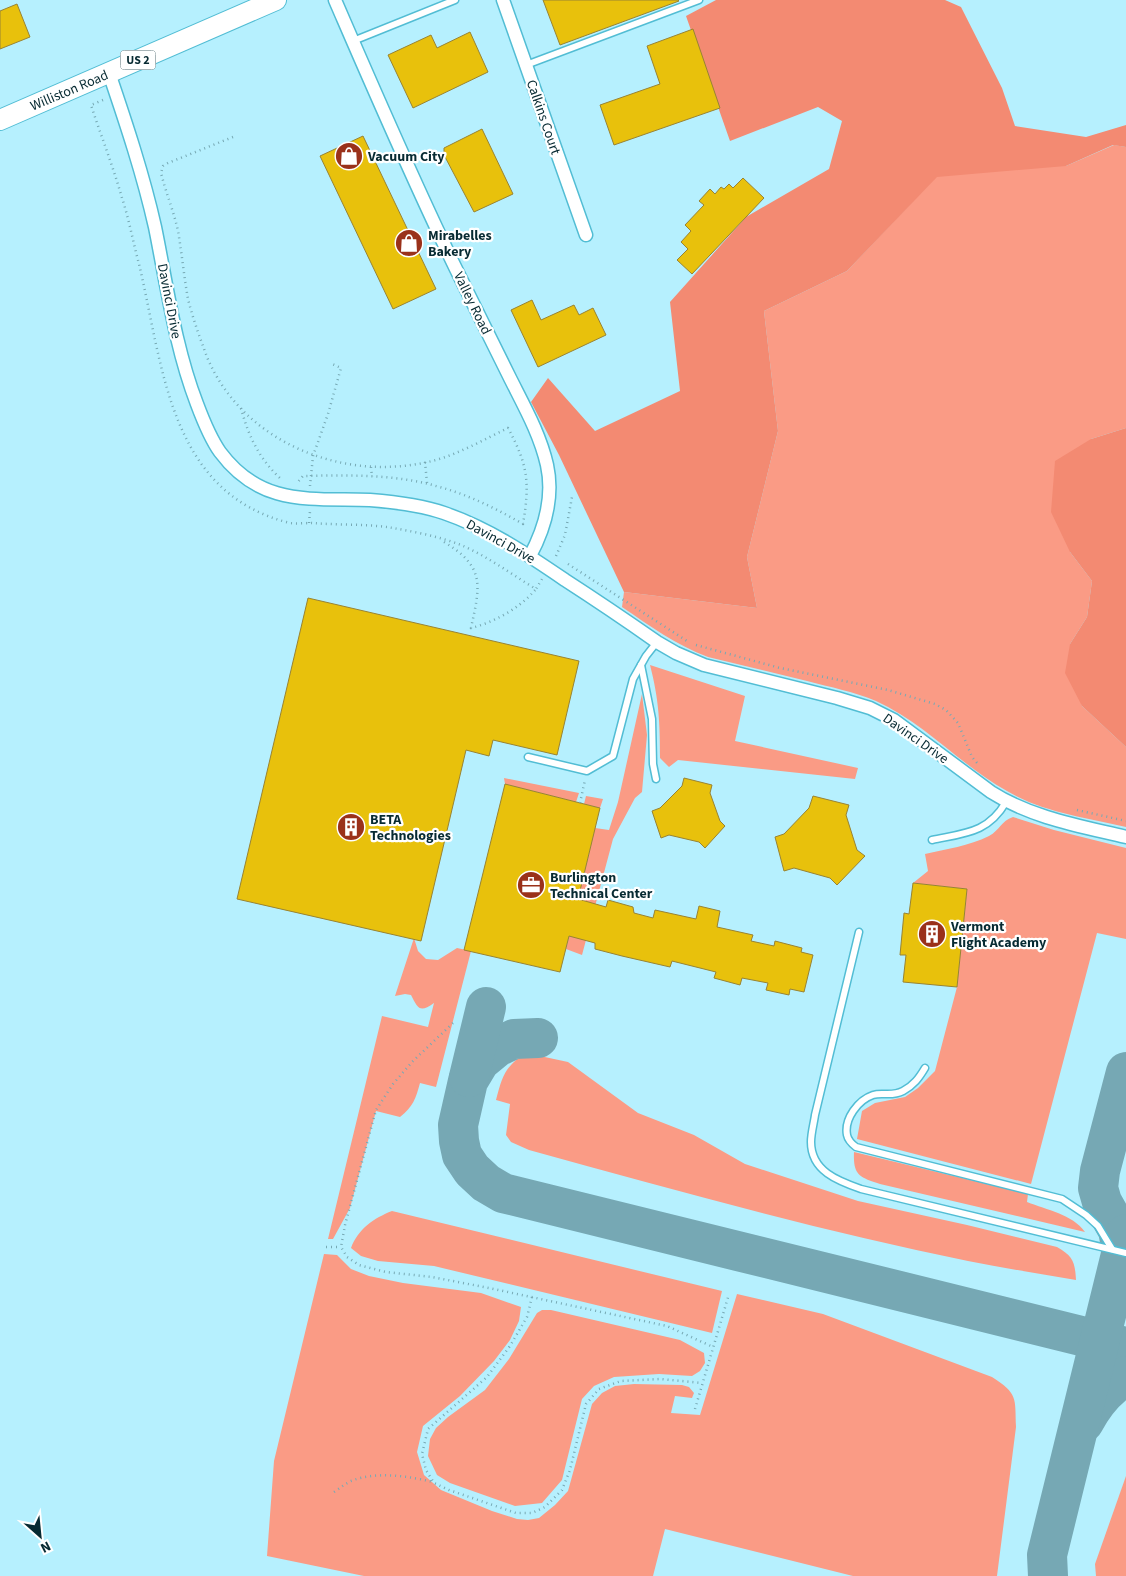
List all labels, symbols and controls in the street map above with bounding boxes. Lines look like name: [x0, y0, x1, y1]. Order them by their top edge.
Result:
road number: US 2: [120, 50, 156, 70]
street label: Williston Road: [27, 65, 112, 116]
street label: Calkins Court: [521, 77, 565, 158]
shop icon: Vacuum City: [334, 141, 364, 171]
place label: Vacuum City: [367, 147, 445, 167]
place label: Mirabelles Bakery: [428, 226, 492, 262]
shop icon: Mirabelles Bakery: [394, 228, 424, 258]
street label: Davinci Drive: [152, 262, 186, 341]
street label: Valley Road: [448, 269, 496, 338]
street label: Davinci Drive: [462, 515, 539, 569]
street label: Davinci Drive: [878, 709, 952, 769]
place label: BETA Technologies: [370, 810, 451, 846]
building icon: BETA Technologies: [336, 812, 366, 842]
place label: Burlington Technical Center: [550, 868, 653, 904]
office icon: Burlington Technical Center: [516, 870, 546, 900]
place label: Vermont Flight Academy: [950, 917, 1047, 953]
building icon: Vermont Flight Academy: [917, 919, 947, 949]
north arrow: [15, 1511, 65, 1561]
text: N: [37, 1536, 54, 1558]

